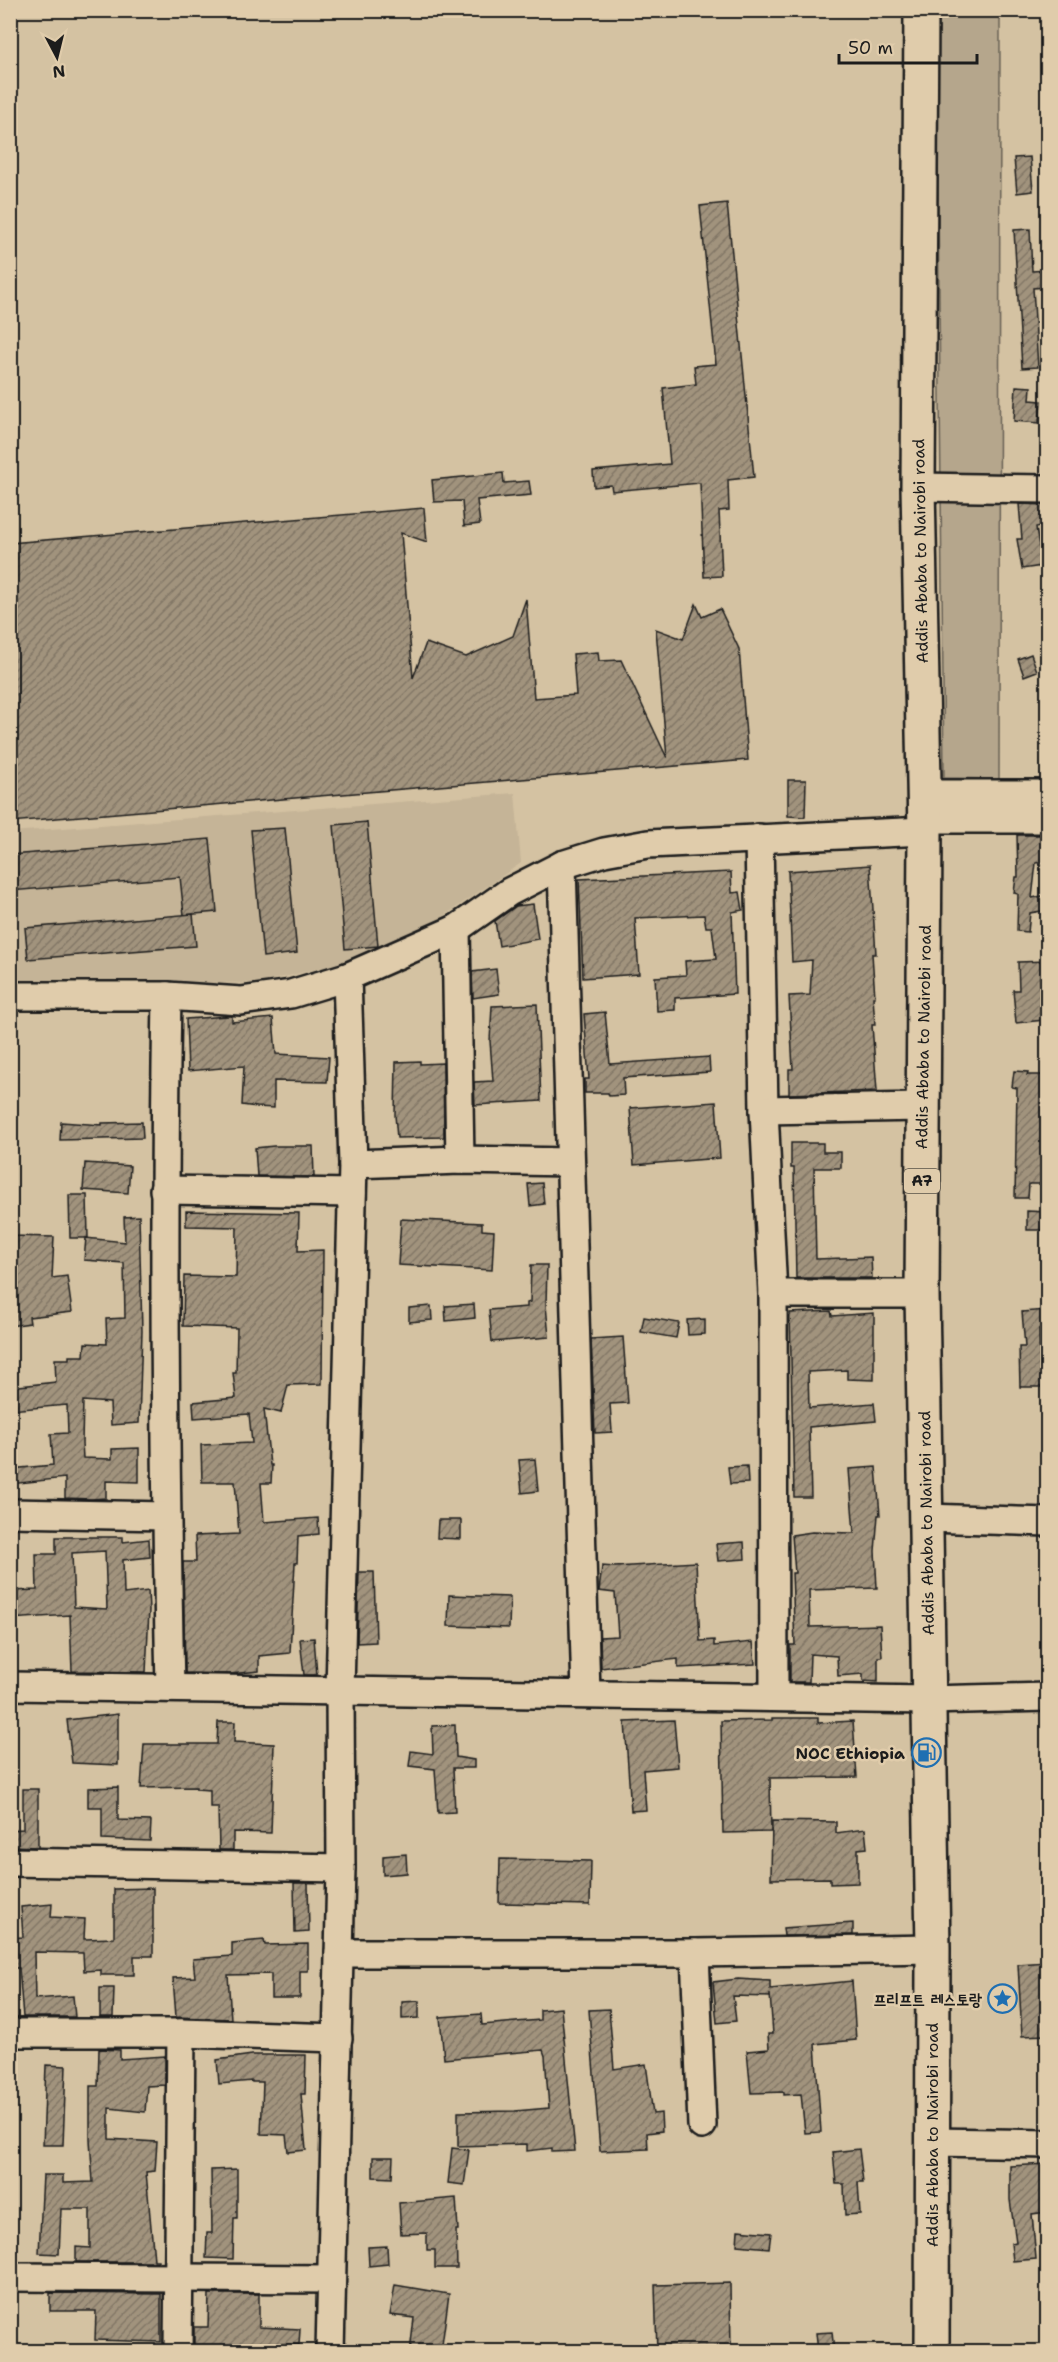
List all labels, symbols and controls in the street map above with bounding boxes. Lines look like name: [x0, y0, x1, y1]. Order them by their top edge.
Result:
north arrow: [27, 27, 87, 87]
scale bar: [839, 27, 977, 65]
text: 50 m: [848, 36, 893, 60]
text: N: [51, 60, 66, 83]
street label: Addis Ababa to Nairobi road: [908, 439, 933, 663]
street label: Addis Ababa to Nairobi road: [911, 925, 936, 1149]
road number: A7: [904, 1169, 940, 1193]
street label: Addis Ababa to Nairobi road: [914, 1411, 939, 1635]
fuel station icon: NOC Ethiopia: [910, 1737, 942, 1769]
place label: NOC Ethiopia: [796, 1743, 905, 1764]
place icon: 프리프트 레스토랑: [987, 1983, 1019, 2015]
place label: 프리프트 레스토랑: [873, 1989, 982, 2010]
street label: Addis Ababa to Nairobi road: [922, 2023, 943, 2247]

